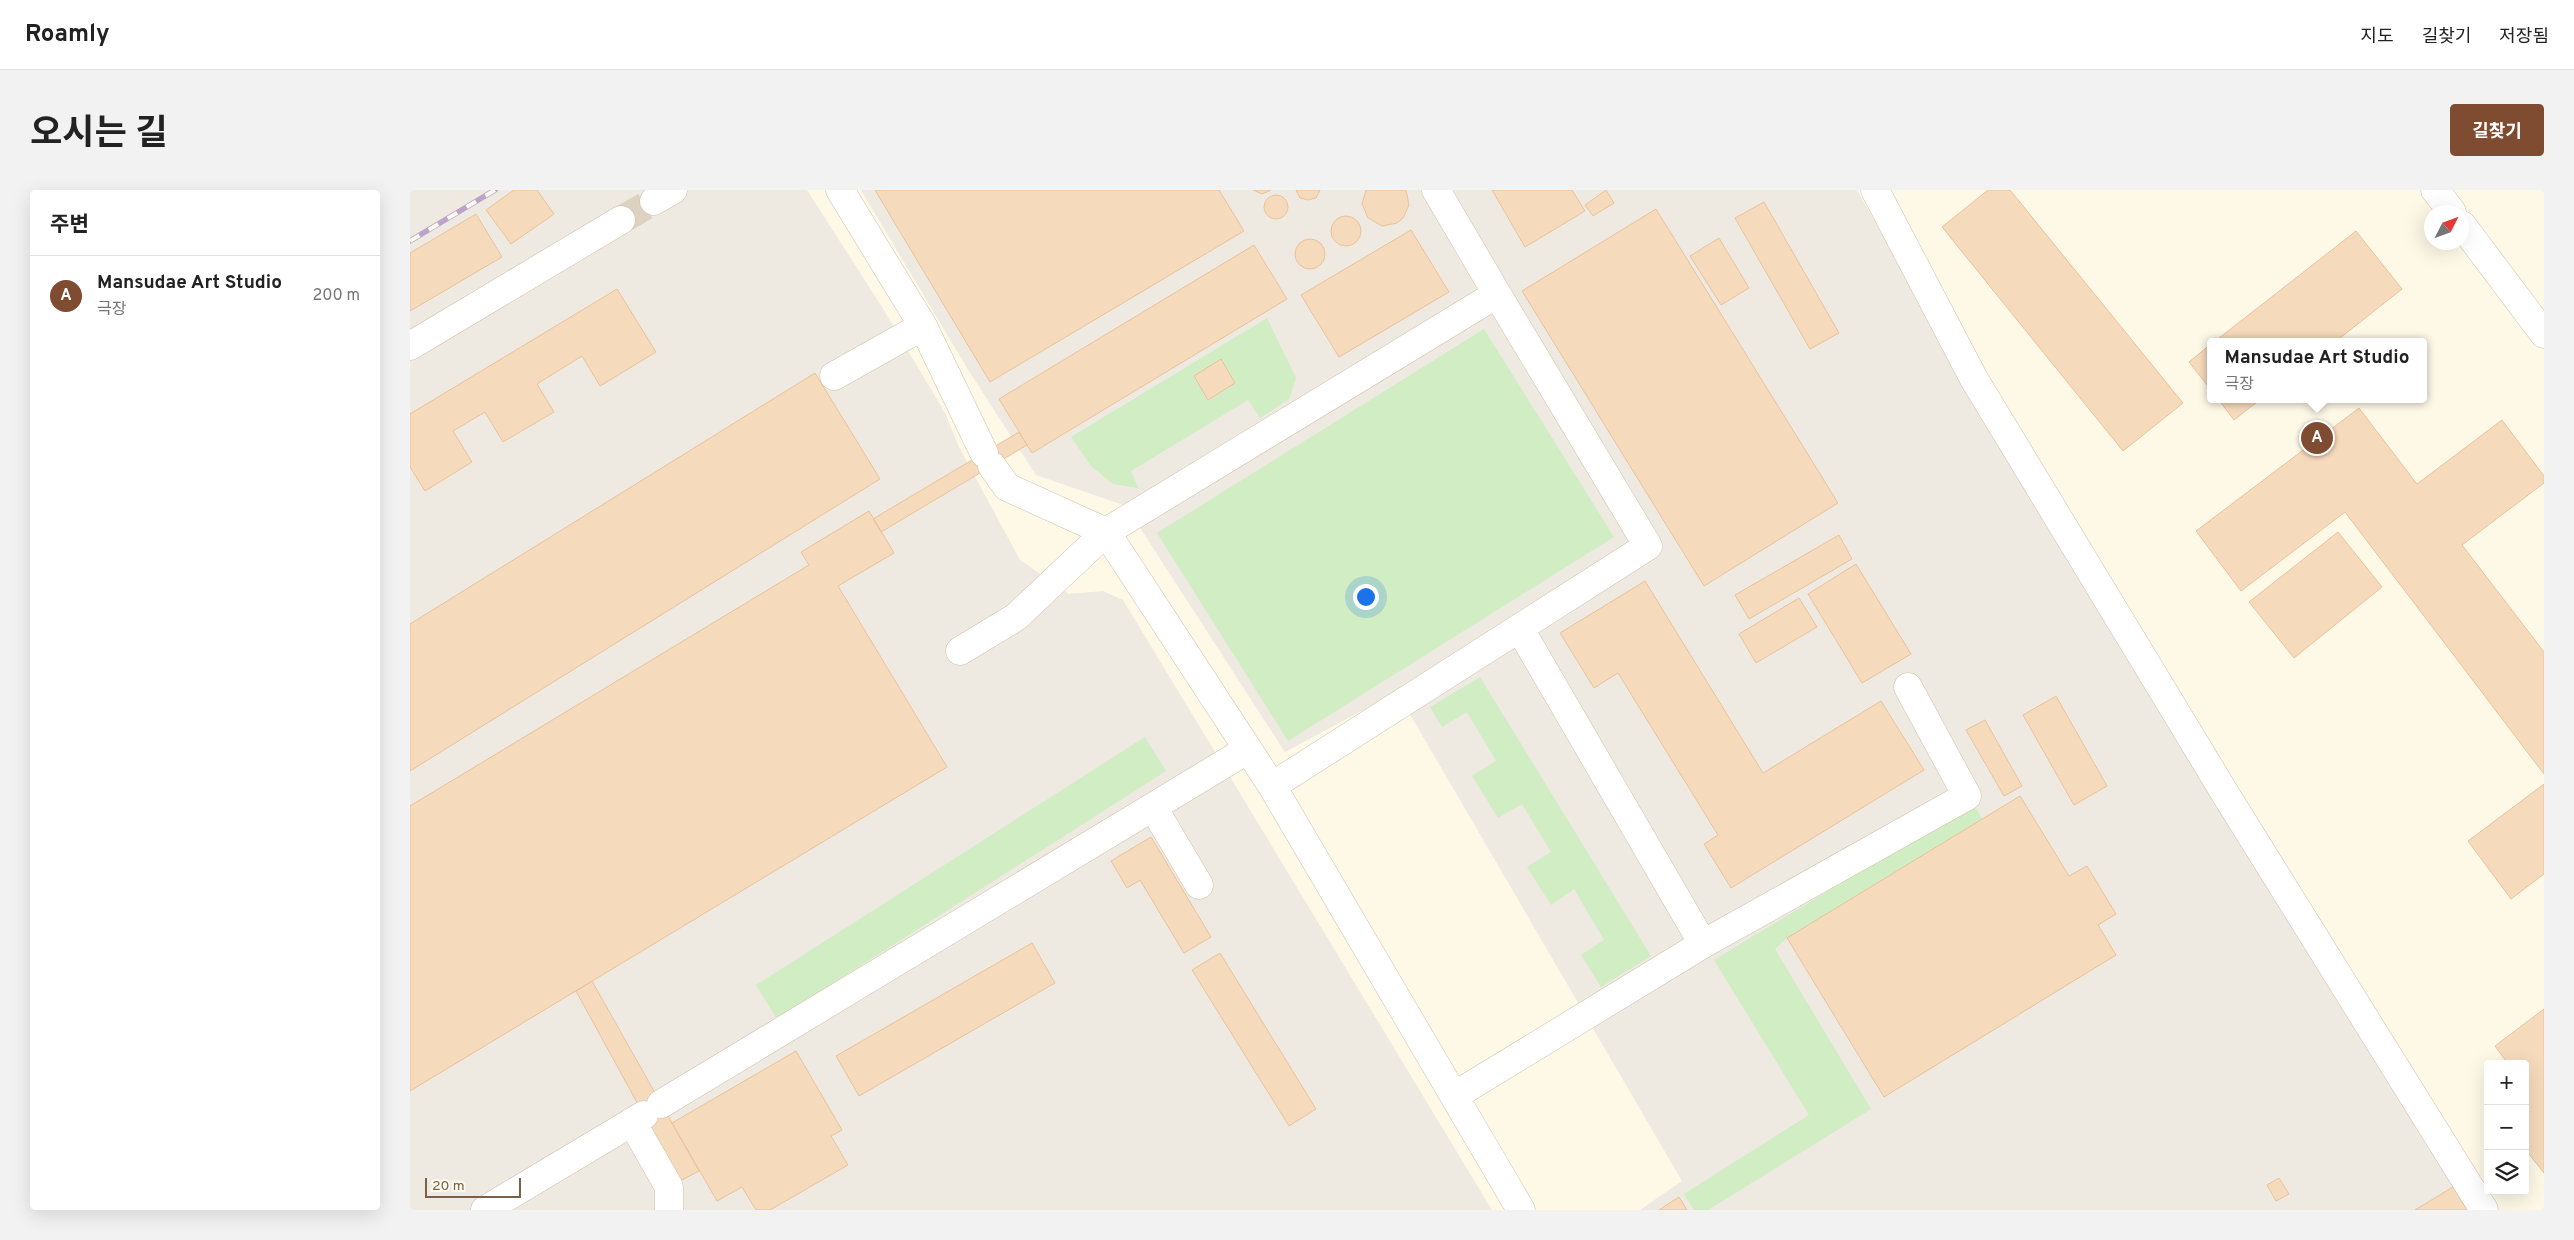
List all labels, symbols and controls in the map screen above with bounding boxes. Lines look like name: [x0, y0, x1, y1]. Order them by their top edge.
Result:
text: Roamly: [25, 20, 110, 50]
text: 지도: [2361, 26, 2394, 49]
text: 길찾기: [2422, 26, 2471, 49]
text: 저장됨: [2499, 26, 2549, 49]
button: 길찾기: [2450, 104, 2544, 156]
text: 오시는 길: [30, 113, 168, 157]
north arrow: [2424, 205, 2469, 250]
text: 주변: [50, 212, 89, 239]
text: Mansudae Art Studio: [97, 271, 282, 295]
text: A: [60, 286, 72, 306]
text: 200 m: [312, 286, 360, 306]
text: 극장: [97, 300, 126, 320]
popup: [2207, 338, 2427, 403]
text: Mansudae Art Studio: [2225, 346, 2409, 370]
text: 극장: [2225, 375, 2254, 395]
pin: A: [2301, 419, 2333, 457]
your location: [1353, 584, 1379, 610]
map controls: [2484, 1060, 2529, 1195]
button: +: [2484, 1060, 2529, 1105]
button: −: [2484, 1105, 2529, 1150]
button: layers: [2484, 1150, 2529, 1195]
scale bar: [425, 1175, 521, 1198]
text: 20 m: [432, 1178, 465, 1195]

